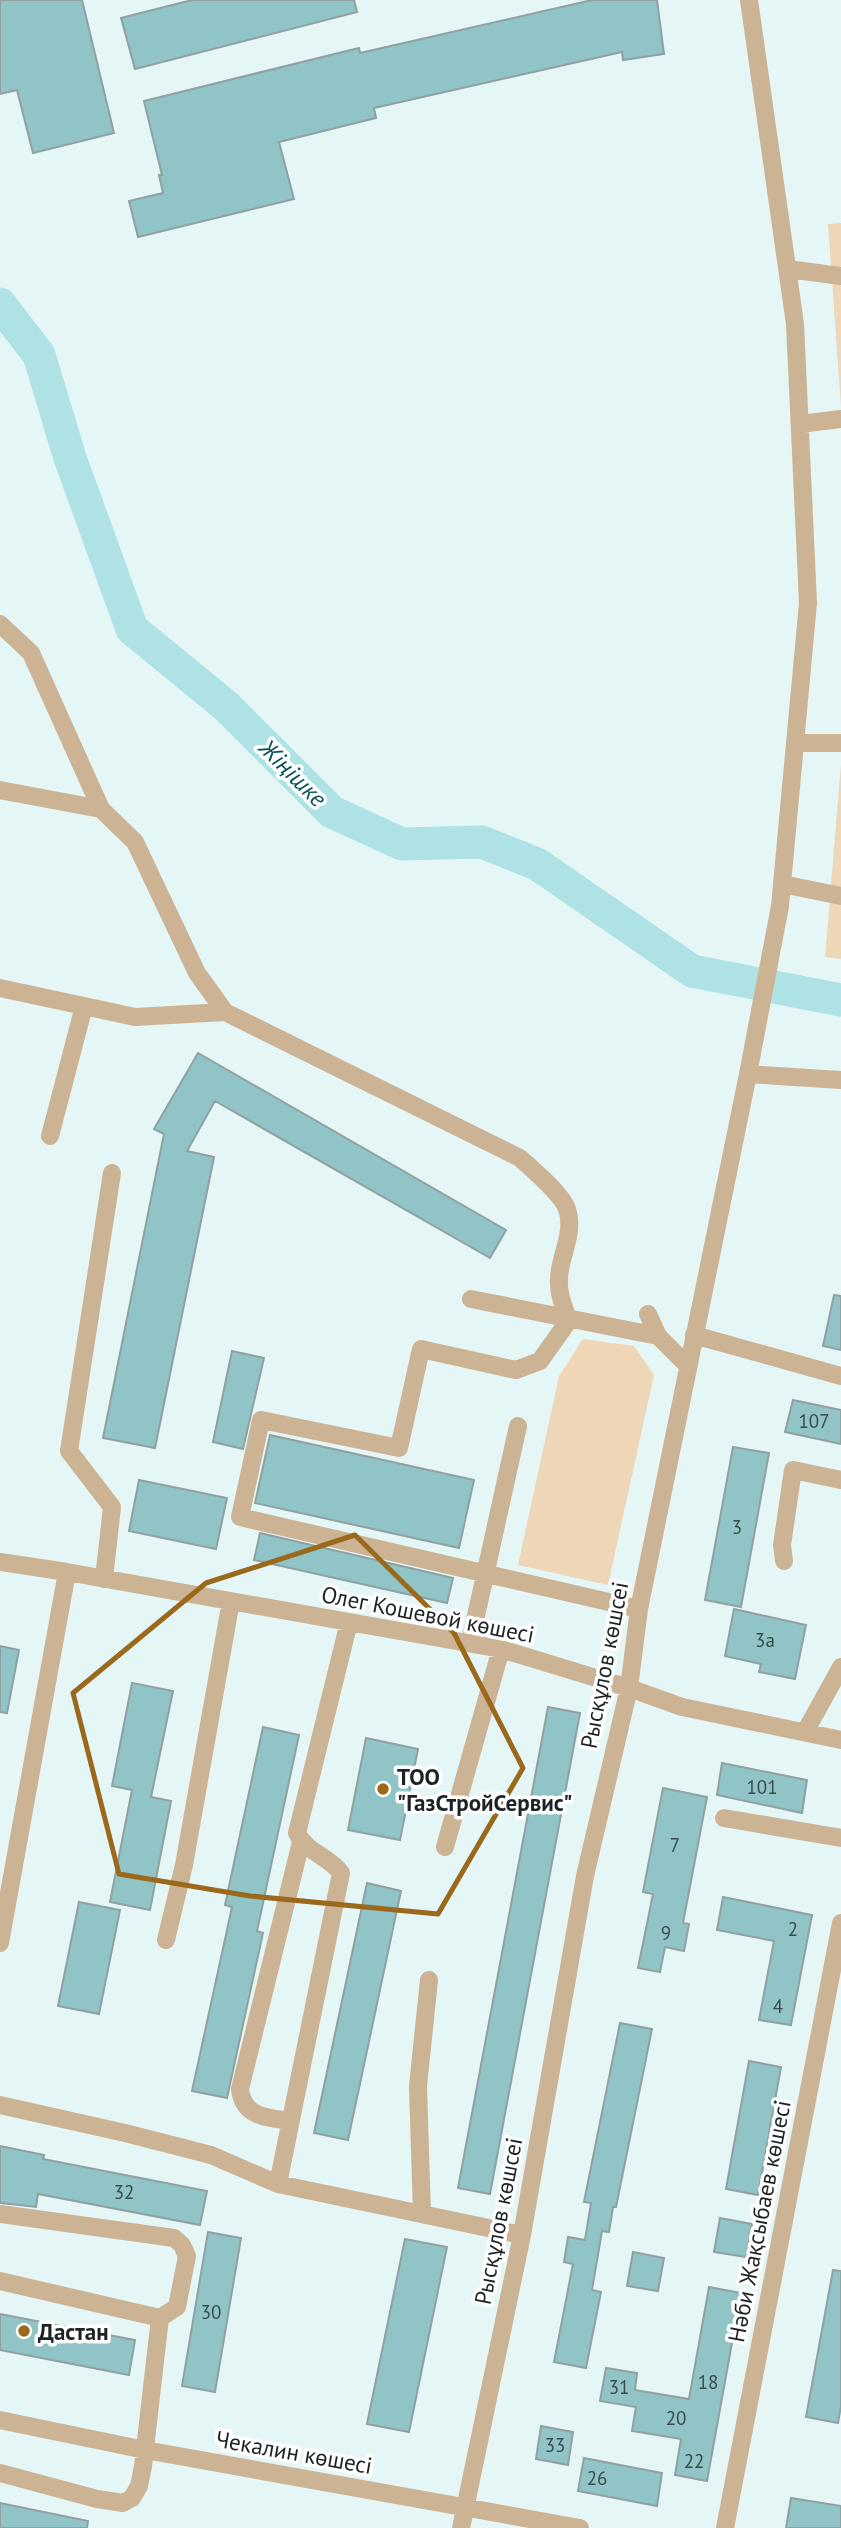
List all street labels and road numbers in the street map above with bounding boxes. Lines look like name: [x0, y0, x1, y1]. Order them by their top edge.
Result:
street label: Олег Кошевой көшесі: [319, 1579, 537, 1649]
street label: Рысқұлов көшсеі: [574, 1579, 634, 1751]
street label: Нәби Жақсыбаев көшесі: [721, 2097, 797, 2345]
street label: Рысқұлов көшсеі: [468, 2135, 528, 2307]
street label: Чекалин көшесі: [213, 2424, 375, 2480]

